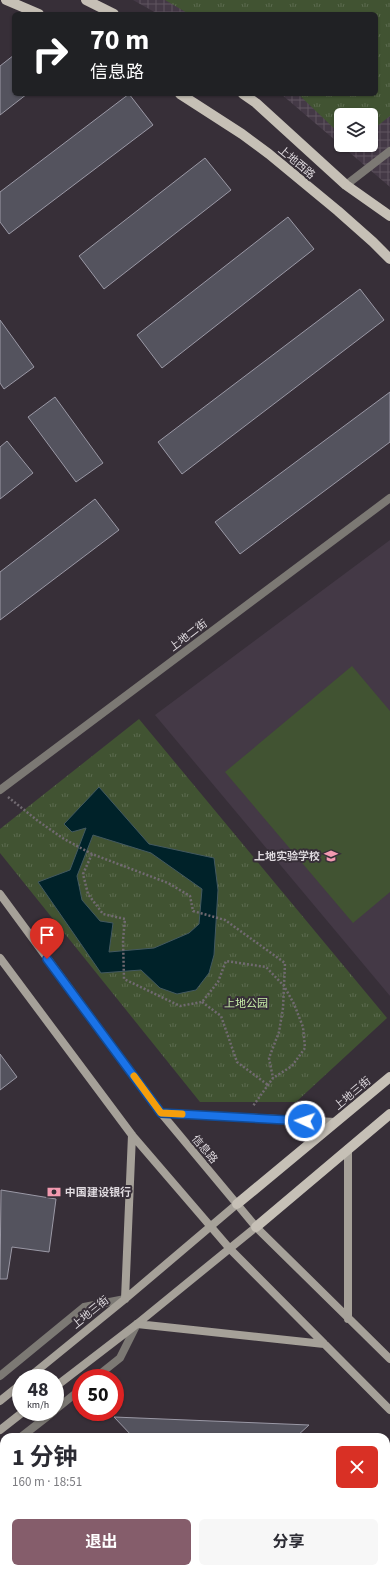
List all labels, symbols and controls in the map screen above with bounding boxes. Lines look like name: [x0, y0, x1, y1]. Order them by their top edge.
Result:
text: 70 m: [90, 20, 149, 60]
icon: right: [24, 28, 76, 80]
text: 信息路: [90, 60, 144, 85]
map controls: [334, 108, 378, 152]
button: layers: [334, 108, 378, 152]
street label: 上地西路: [275, 142, 318, 182]
street label: 上地二街: [166, 616, 210, 655]
school or university icon: 上地实验学校: [323, 848, 339, 864]
place label: 上地实验学校: [254, 849, 320, 864]
pin: [30, 918, 64, 959]
icon: arrive: [36, 924, 58, 946]
park label: 上地公园: [224, 996, 268, 1011]
street label: 上地三街: [331, 1073, 374, 1113]
position arrow: [284, 1100, 326, 1142]
street label: 信息路: [188, 1132, 221, 1167]
bank icon: 中国建设银行: [46, 1184, 62, 1200]
place label: 中国建设银行: [65, 1185, 131, 1200]
street label: 上地三街: [68, 1293, 112, 1332]
speed limit sign: 50: [72, 1369, 124, 1421]
text: 48: [27, 1376, 49, 1404]
text: km/h: [27, 1398, 49, 1412]
text: 1 分钟: [12, 1440, 77, 1475]
button: close: [336, 1446, 378, 1488]
text: 160 m · 18:51: [12, 1473, 82, 1491]
button: 退出: [12, 1519, 191, 1565]
button: 分享: [199, 1519, 378, 1565]

